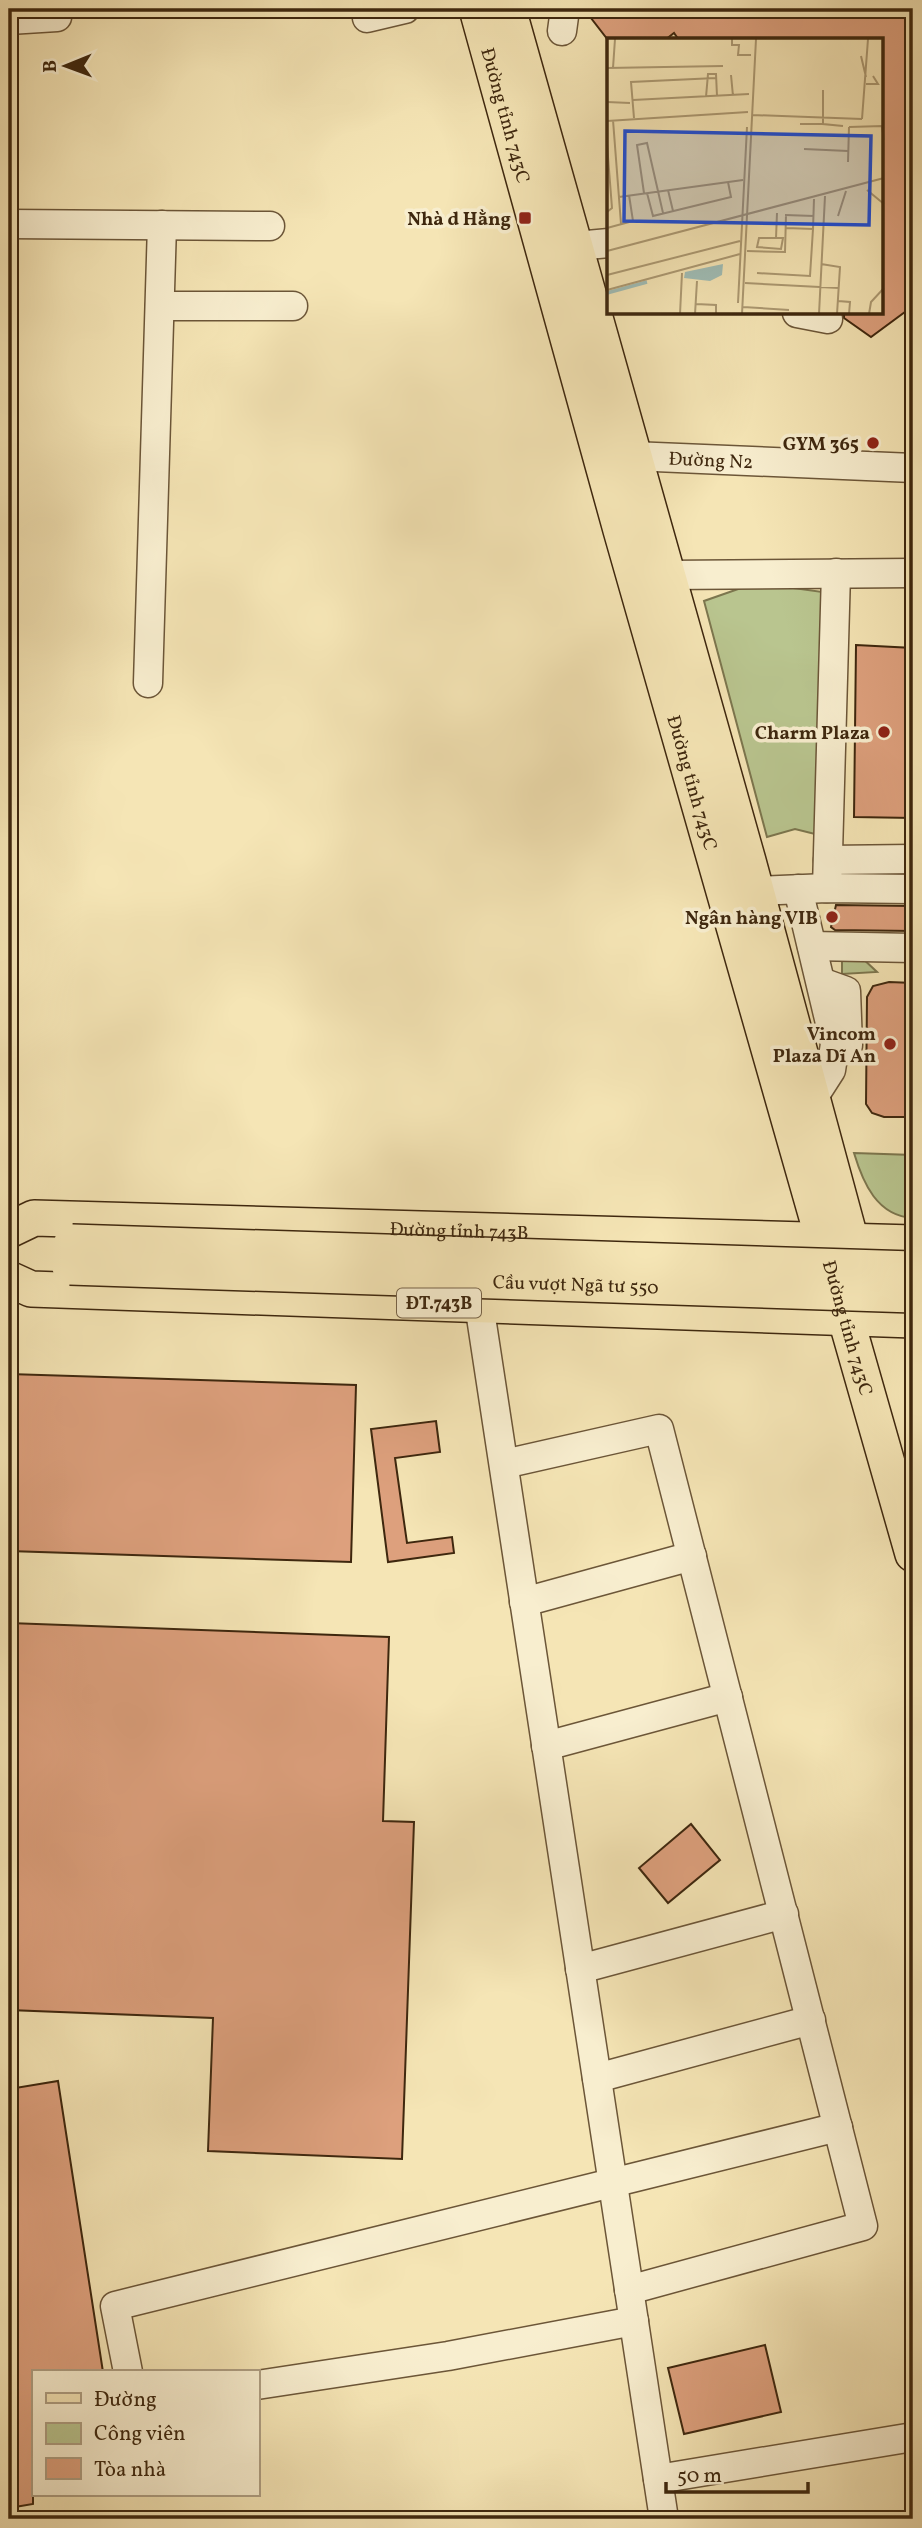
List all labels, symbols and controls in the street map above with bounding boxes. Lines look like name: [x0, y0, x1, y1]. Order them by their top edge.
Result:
north arrow: [32, 32, 102, 102]
inset map: [607, 38, 884, 315]
street label: Đường tỉnh 743C: [473, 45, 535, 186]
text: B: [38, 60, 64, 73]
place label: Nhà d Hằng: [407, 207, 511, 233]
marker: Nhà d Hằng: [517, 210, 533, 226]
place label: GYM 365: [783, 432, 859, 458]
marker: GYM 365: [865, 435, 881, 451]
street label: Đường N2: [668, 447, 754, 476]
street label: Đường tỉnh 743C: [659, 712, 723, 854]
place label: Charm Plaza: [755, 721, 870, 747]
marker: Charm Plaza: [876, 724, 892, 740]
place label: Ngân hàng VIB: [685, 906, 818, 932]
marker: Ngân hàng VIB: [824, 909, 840, 925]
place label: Vincom Plaza Dĩ An: [773, 1022, 876, 1070]
marker: Vincom Plaza Dĩ An: [882, 1036, 898, 1052]
street label: Đường tỉnh 743B: [389, 1217, 529, 1247]
street label: Đường tỉnh 743C: [815, 1258, 878, 1399]
street label: Cầu vượt Ngã tư 550: [492, 1270, 659, 1302]
road number: ĐT.743B: [397, 1288, 481, 1318]
legend: [32, 2370, 259, 2496]
text: Đường: [94, 2386, 157, 2415]
text: Công viên: [94, 2420, 186, 2449]
scale bar: [666, 2451, 808, 2495]
text: Tòa nhà: [94, 2456, 166, 2485]
text: 50 m: [677, 2462, 722, 2491]

